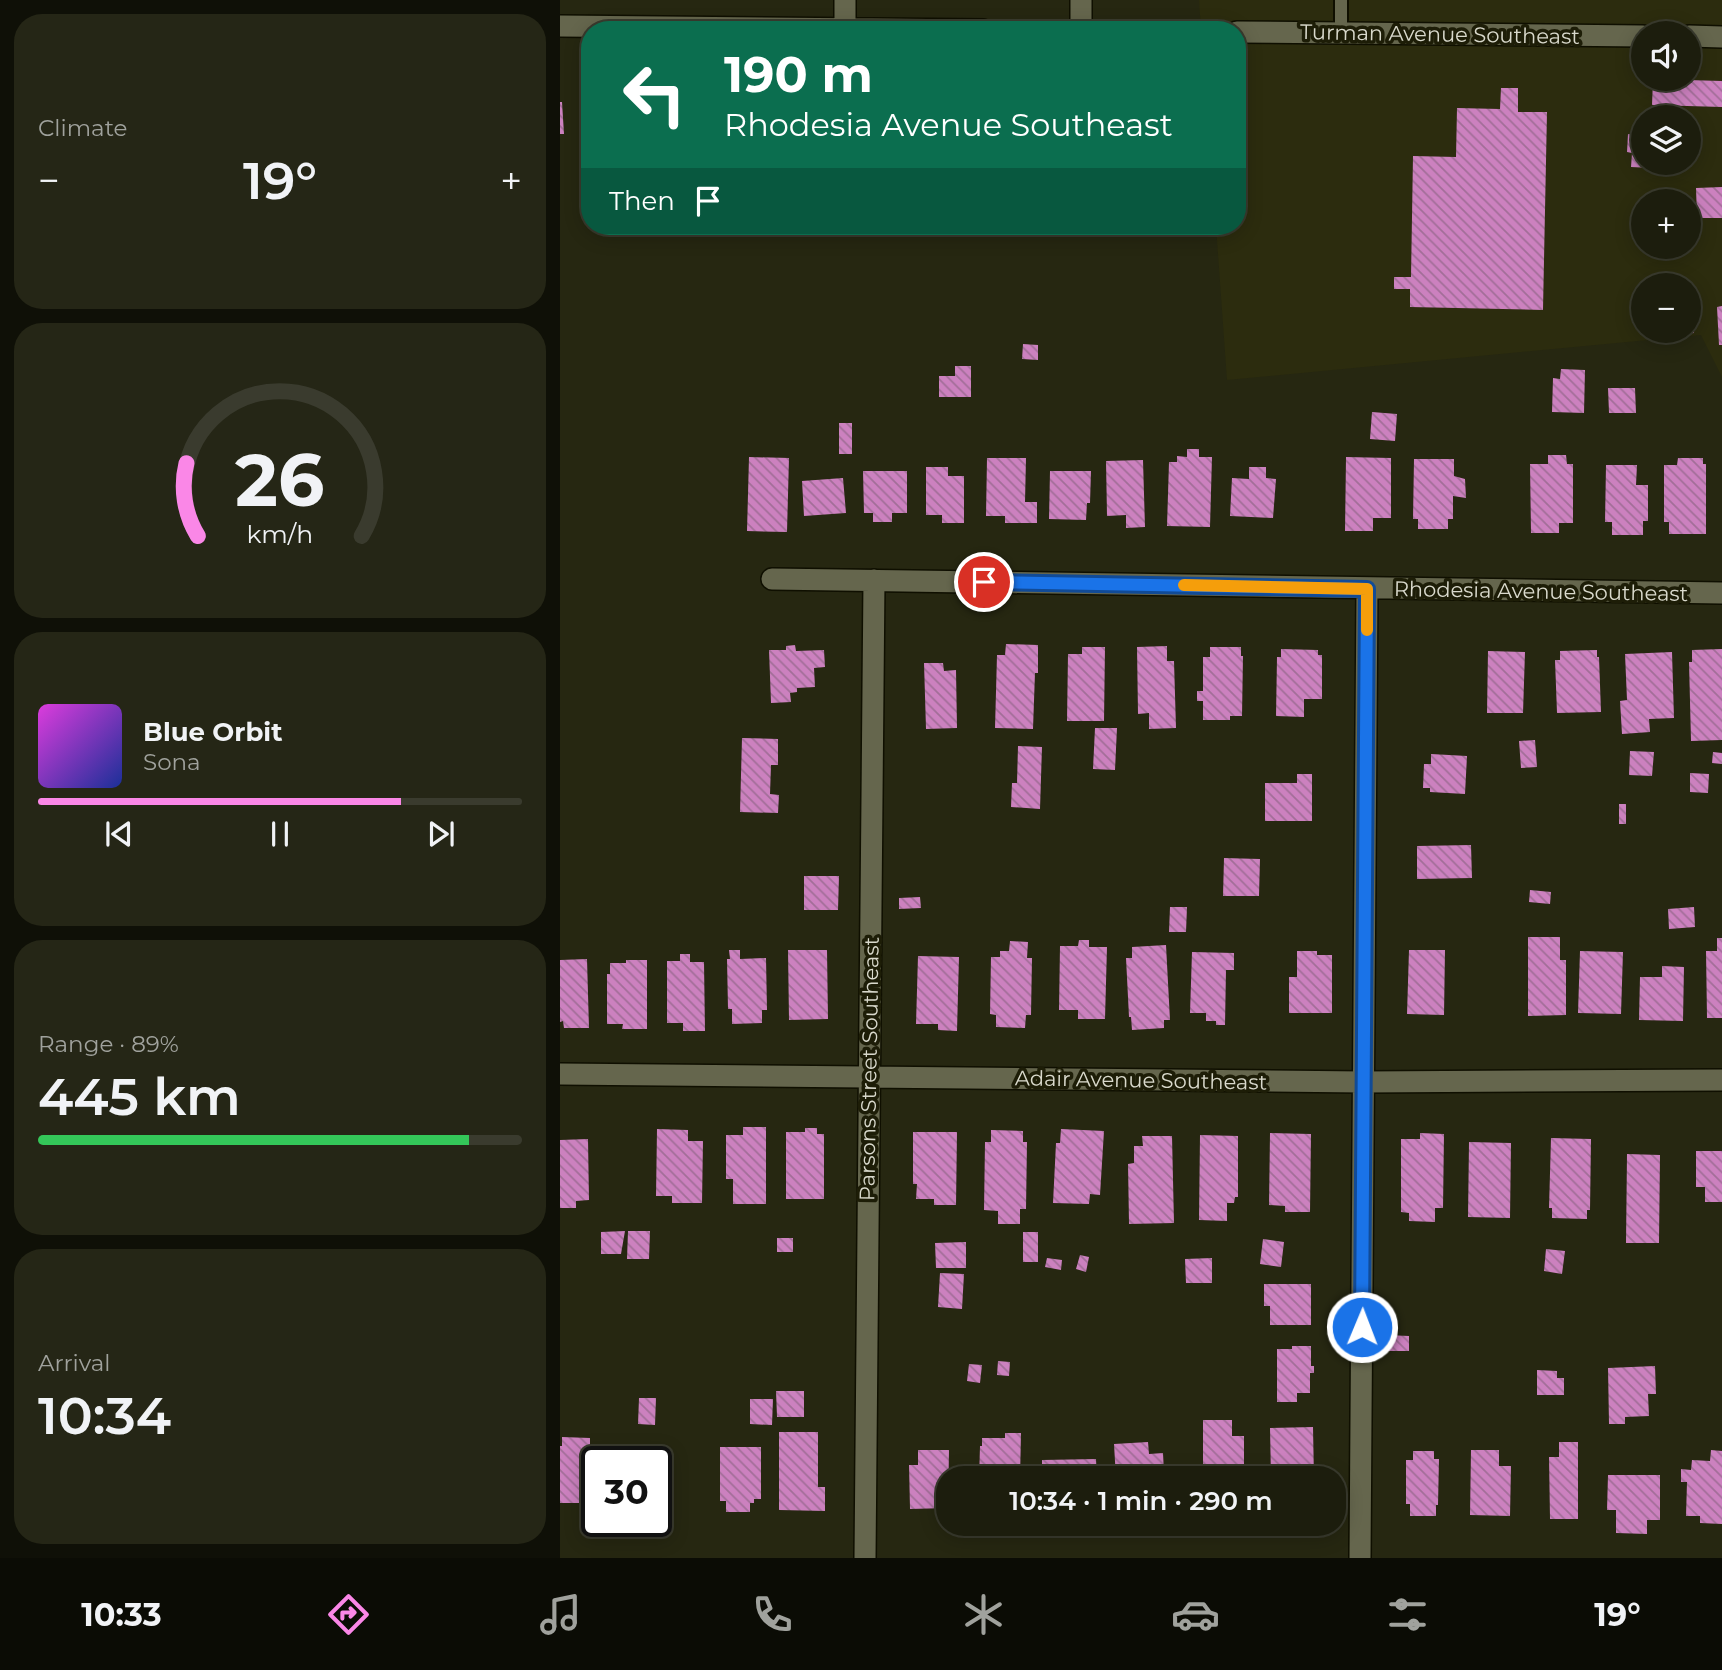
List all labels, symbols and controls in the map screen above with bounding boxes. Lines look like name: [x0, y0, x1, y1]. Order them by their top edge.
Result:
street label: Turman Avenue Southeast: [1300, 19, 1580, 49]
map controls: [1631, 21, 1701, 343]
button: sound: [1631, 21, 1701, 91]
text: 190 m: [724, 45, 873, 104]
icon: left: [609, 49, 700, 140]
text: Rhodesia Avenue Southeast: [724, 105, 1173, 144]
button: layers: [1631, 105, 1701, 175]
text: Climate: [38, 114, 127, 142]
text: 19°: [243, 149, 317, 212]
text: −: [38, 157, 60, 204]
text: +: [500, 157, 522, 204]
icon: arrive: [689, 182, 727, 220]
text: Then: [609, 185, 675, 217]
button: +: [1631, 189, 1701, 259]
button: −: [1631, 273, 1701, 343]
text: 26: [235, 437, 325, 525]
text: km/h: [247, 519, 313, 549]
pin: [954, 552, 1014, 612]
icon: arrive: [965, 563, 1003, 601]
street label: Rhodesia Avenue Southeast: [1394, 576, 1688, 606]
text: Blue Orbit: [143, 716, 282, 748]
text: Sona: [143, 748, 201, 776]
icon: previous: [100, 815, 138, 853]
icon: pause: [261, 815, 299, 853]
icon: next: [422, 815, 460, 853]
street label: Parsons Street Southeast: [854, 937, 884, 1201]
text: Range · 89%: [38, 1030, 179, 1058]
text: 445 km: [38, 1065, 241, 1128]
street label: Adair Avenue Southeast: [1015, 1065, 1267, 1095]
position arrow: [1325, 1290, 1399, 1364]
text: Arrival: [38, 1349, 111, 1377]
text: 10:34: [38, 1384, 171, 1447]
speed limit sign: 30: [581, 1446, 672, 1537]
text: 10:34 · 1 min · 290 m: [1009, 1485, 1273, 1517]
icon: directions: [324, 1590, 373, 1639]
icon: music: [536, 1590, 585, 1639]
icon: phone: [748, 1590, 797, 1639]
icon: climate: [959, 1590, 1008, 1639]
icon: car: [1171, 1590, 1220, 1639]
icon: filters: [1383, 1590, 1432, 1639]
text: 10:33: [81, 1595, 162, 1634]
text: 19°: [1594, 1595, 1641, 1634]

